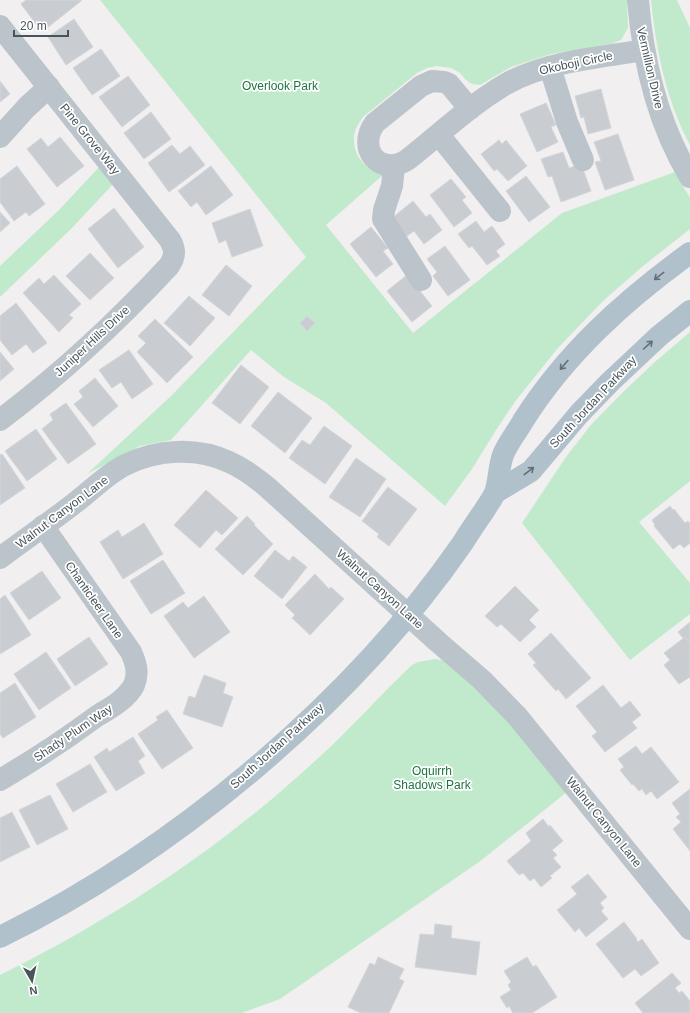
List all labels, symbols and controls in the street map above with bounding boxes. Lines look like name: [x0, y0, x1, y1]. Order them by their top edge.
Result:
scale bar: [14, 12, 68, 38]
text: 20 m: [20, 19, 47, 33]
street label: Vermillion Drive: [634, 26, 666, 111]
street label: Okoboji Circle: [538, 48, 614, 78]
park label: Overlook Park: [242, 79, 319, 93]
street label: Pine Grove Way: [57, 101, 123, 177]
one-way arrow: [653, 272, 664, 280]
street label: Juniper Hills Drive: [52, 303, 132, 379]
one-way arrow: [643, 341, 654, 350]
street label: South Jordan Parkway: [547, 353, 639, 451]
one-way arrow: [560, 360, 569, 370]
one-way arrow: [523, 467, 534, 476]
street label: Walnut Canyon Lane: [13, 473, 111, 551]
street label: Walnut Canyon Lane: [334, 546, 426, 632]
street label: Chanticleer Lane: [62, 559, 126, 641]
street label: South Jordan Parkway: [227, 700, 327, 792]
street label: Shady Plum Way: [31, 702, 115, 764]
park label: Oquirrh Shadows Park: [393, 764, 472, 792]
street label: Walnut Canyon Lane: [563, 774, 645, 870]
north arrow: [12, 961, 52, 1001]
text: N: [29, 984, 38, 997]

